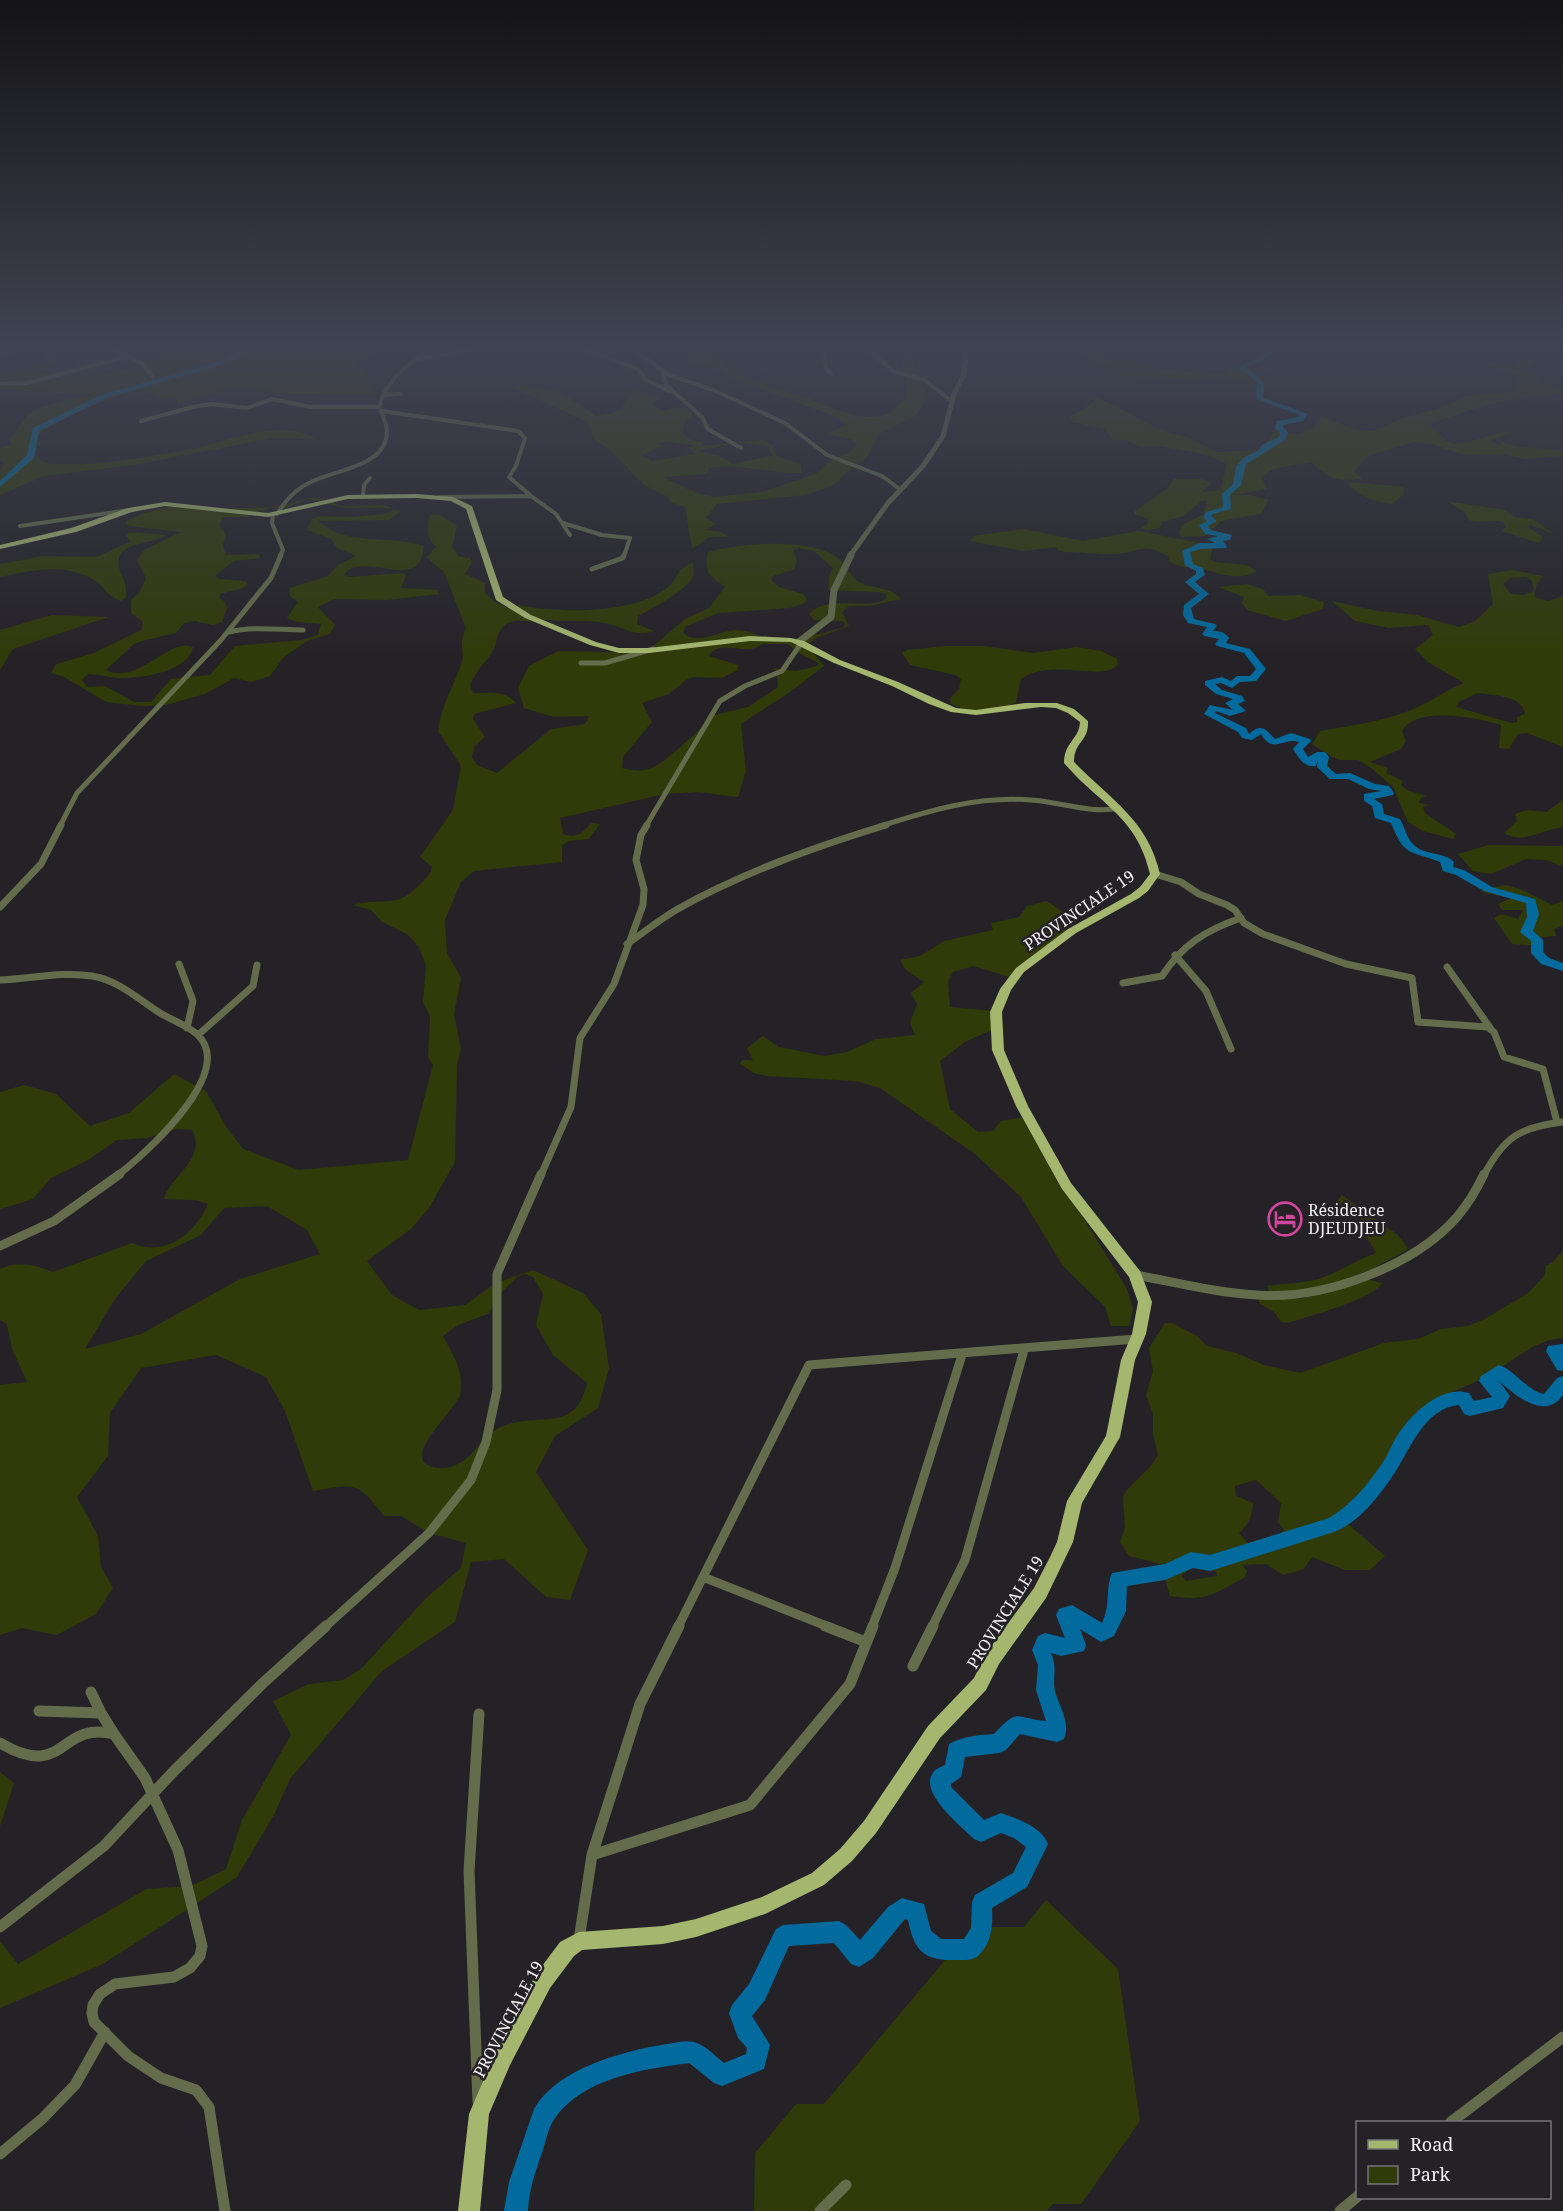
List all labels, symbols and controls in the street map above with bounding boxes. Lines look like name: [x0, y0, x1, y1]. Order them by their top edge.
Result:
street label: PROVINCIALE 19: [1019, 865, 1139, 955]
place label: Résidence DJEUDJEU: [1308, 1199, 1386, 1239]
hotel icon: Résidence DJEUDJEU: [1267, 1201, 1303, 1237]
street label: PROVINCIALE 19: [961, 1551, 1049, 1673]
street label: PROVINCIALE 19: [468, 1957, 548, 2081]
legend: [1356, 2121, 1551, 2199]
text: Road: [1410, 2132, 1453, 2156]
text: Park: [1410, 2162, 1450, 2186]

